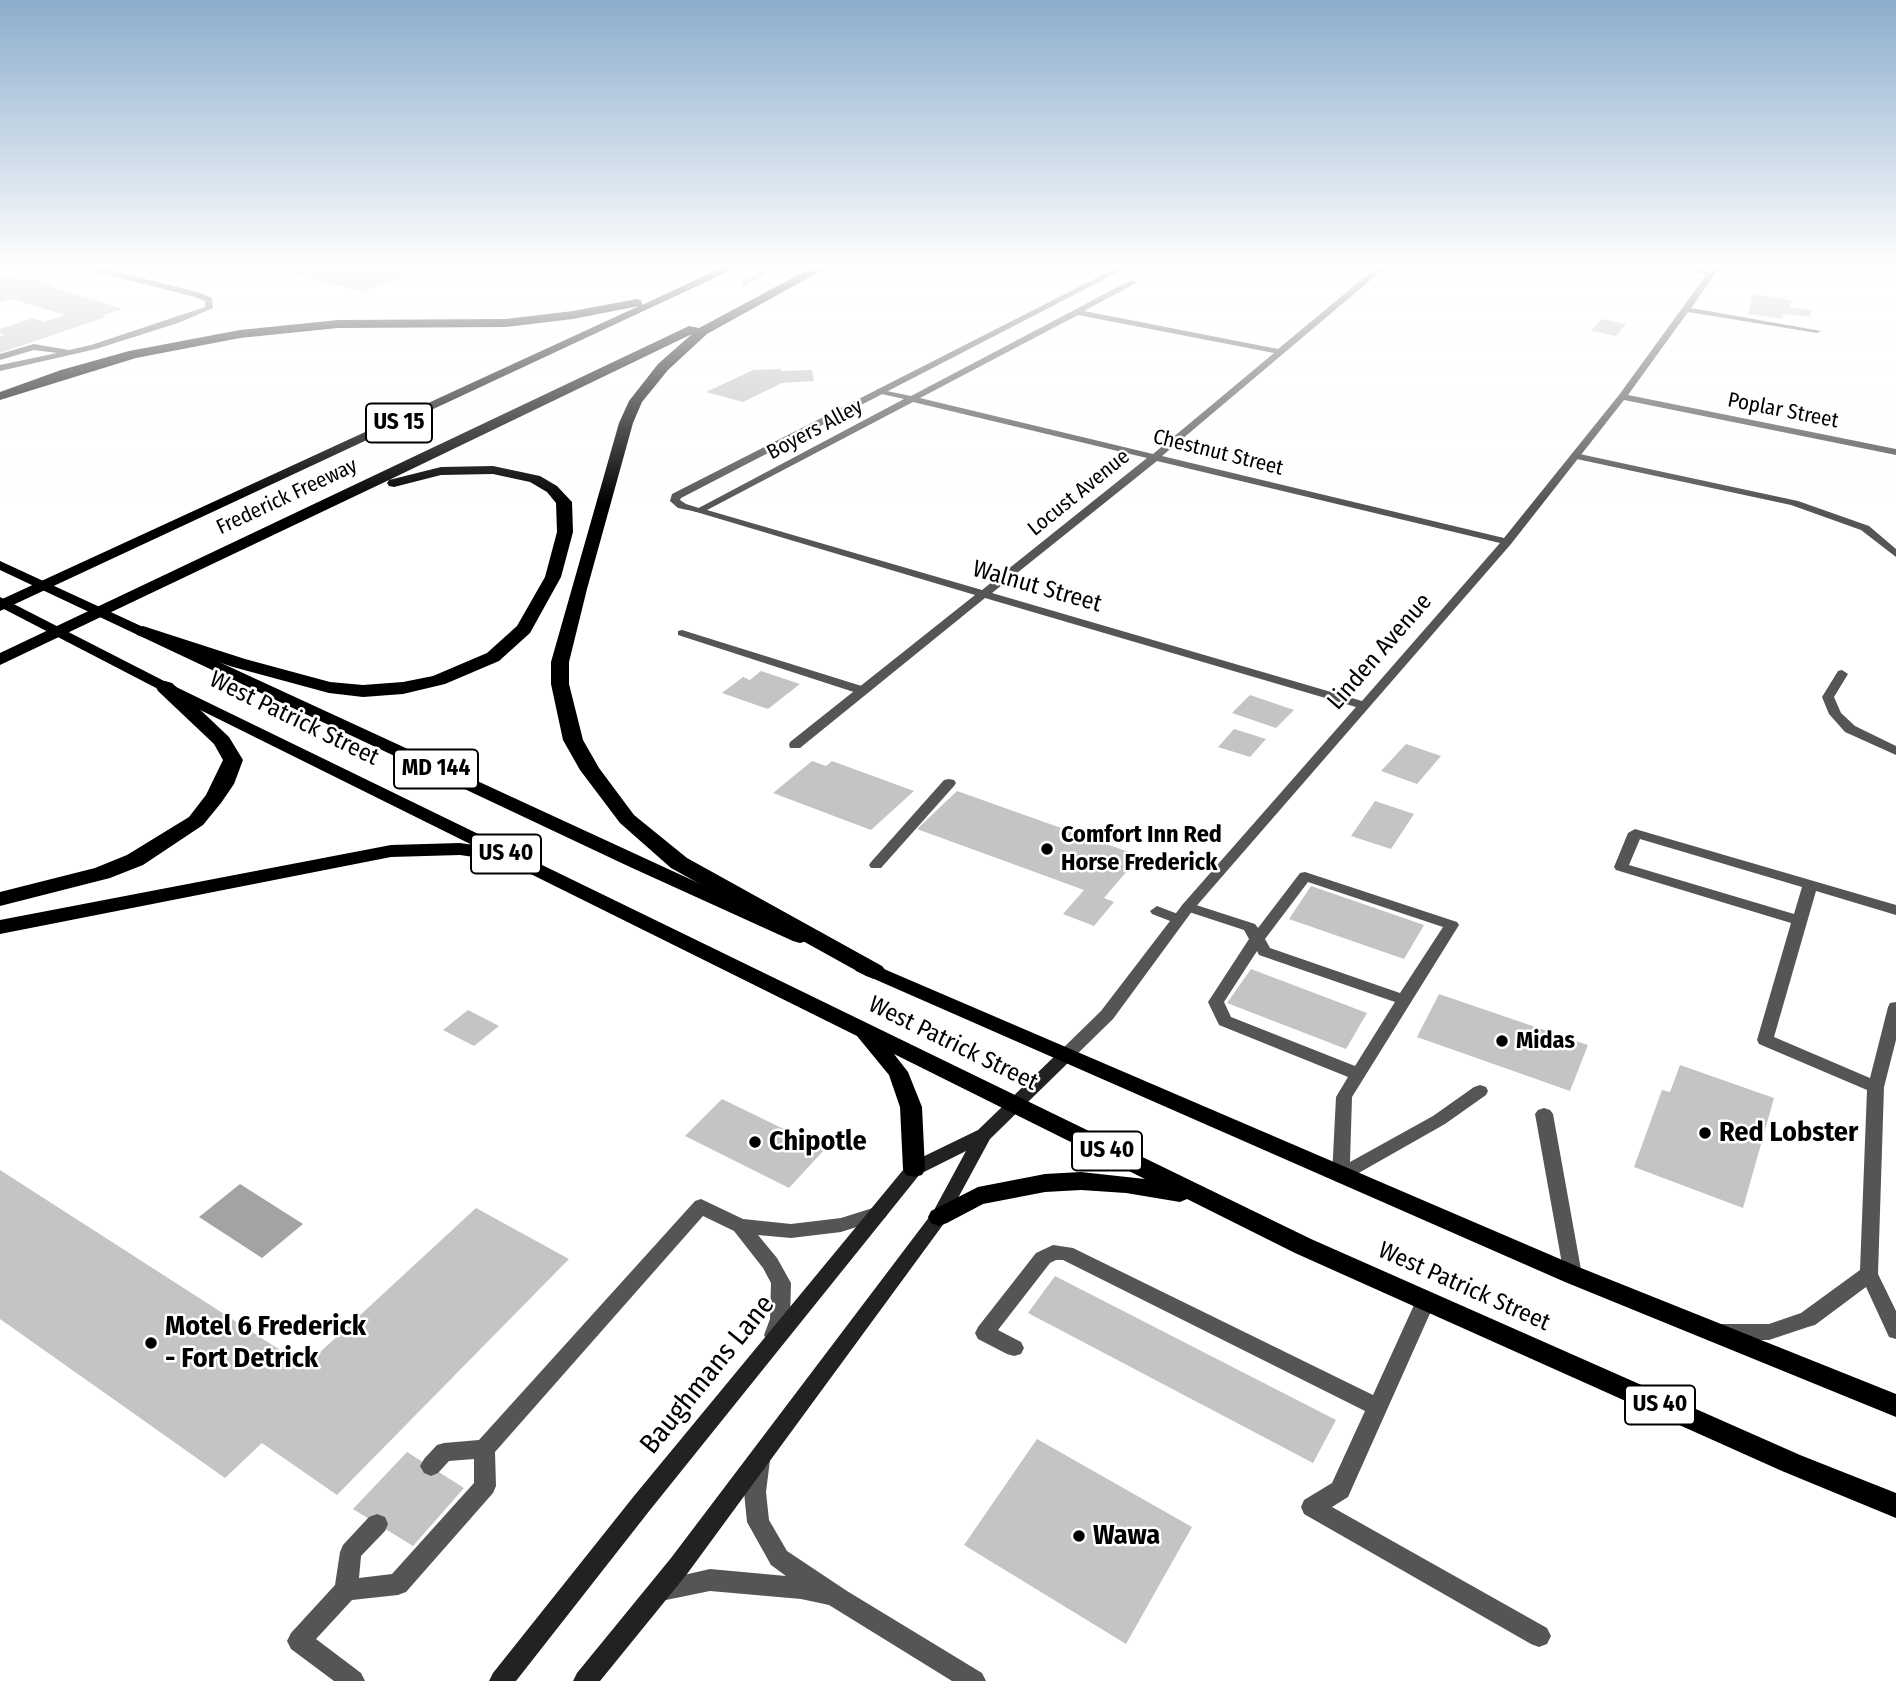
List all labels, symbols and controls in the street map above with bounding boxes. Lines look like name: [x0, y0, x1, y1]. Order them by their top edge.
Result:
street label: Poplar Street: [1726, 388, 1840, 434]
street label: Boyers Alley: [763, 394, 867, 466]
road number: US 15: [366, 404, 432, 442]
street label: Chestnut Street: [1150, 425, 1286, 481]
street label: Locust Avenue: [1023, 444, 1135, 542]
street label: Frederick Freeway: [213, 453, 361, 541]
street label: Walnut Street: [969, 555, 1105, 619]
street label: Linden Avenue: [1322, 588, 1438, 716]
street label: West Patrick Street: [205, 666, 383, 772]
road number: MD 144: [394, 750, 478, 789]
place label: Comfort Inn Red Horse Frederick: [1061, 821, 1222, 877]
road number: US 40: [471, 834, 541, 874]
marker: Comfort Inn Red Horse Frederick: [1039, 841, 1055, 857]
street label: West Patrick Street: [864, 991, 1042, 1097]
place label: Midas: [1516, 1027, 1575, 1055]
marker: Midas: [1494, 1033, 1510, 1049]
place label: Red Lobster: [1719, 1116, 1858, 1150]
place label: Chipotle: [769, 1125, 867, 1159]
marker: Red Lobster: [1697, 1125, 1713, 1141]
road number: US 40: [1072, 1132, 1142, 1170]
marker: Chipotle: [747, 1134, 763, 1150]
street label: West Patrick Street: [1374, 1236, 1554, 1338]
street label: Baughmans Lane: [634, 1289, 782, 1461]
place label: Motel 6 Frederick - Fort Detrick: [165, 1310, 366, 1376]
marker: Motel 6 Frederick - Fort Detrick: [143, 1335, 159, 1351]
road number: US 40: [1625, 1386, 1695, 1424]
place label: Wawa: [1093, 1519, 1160, 1553]
marker: Wawa: [1071, 1528, 1087, 1544]

